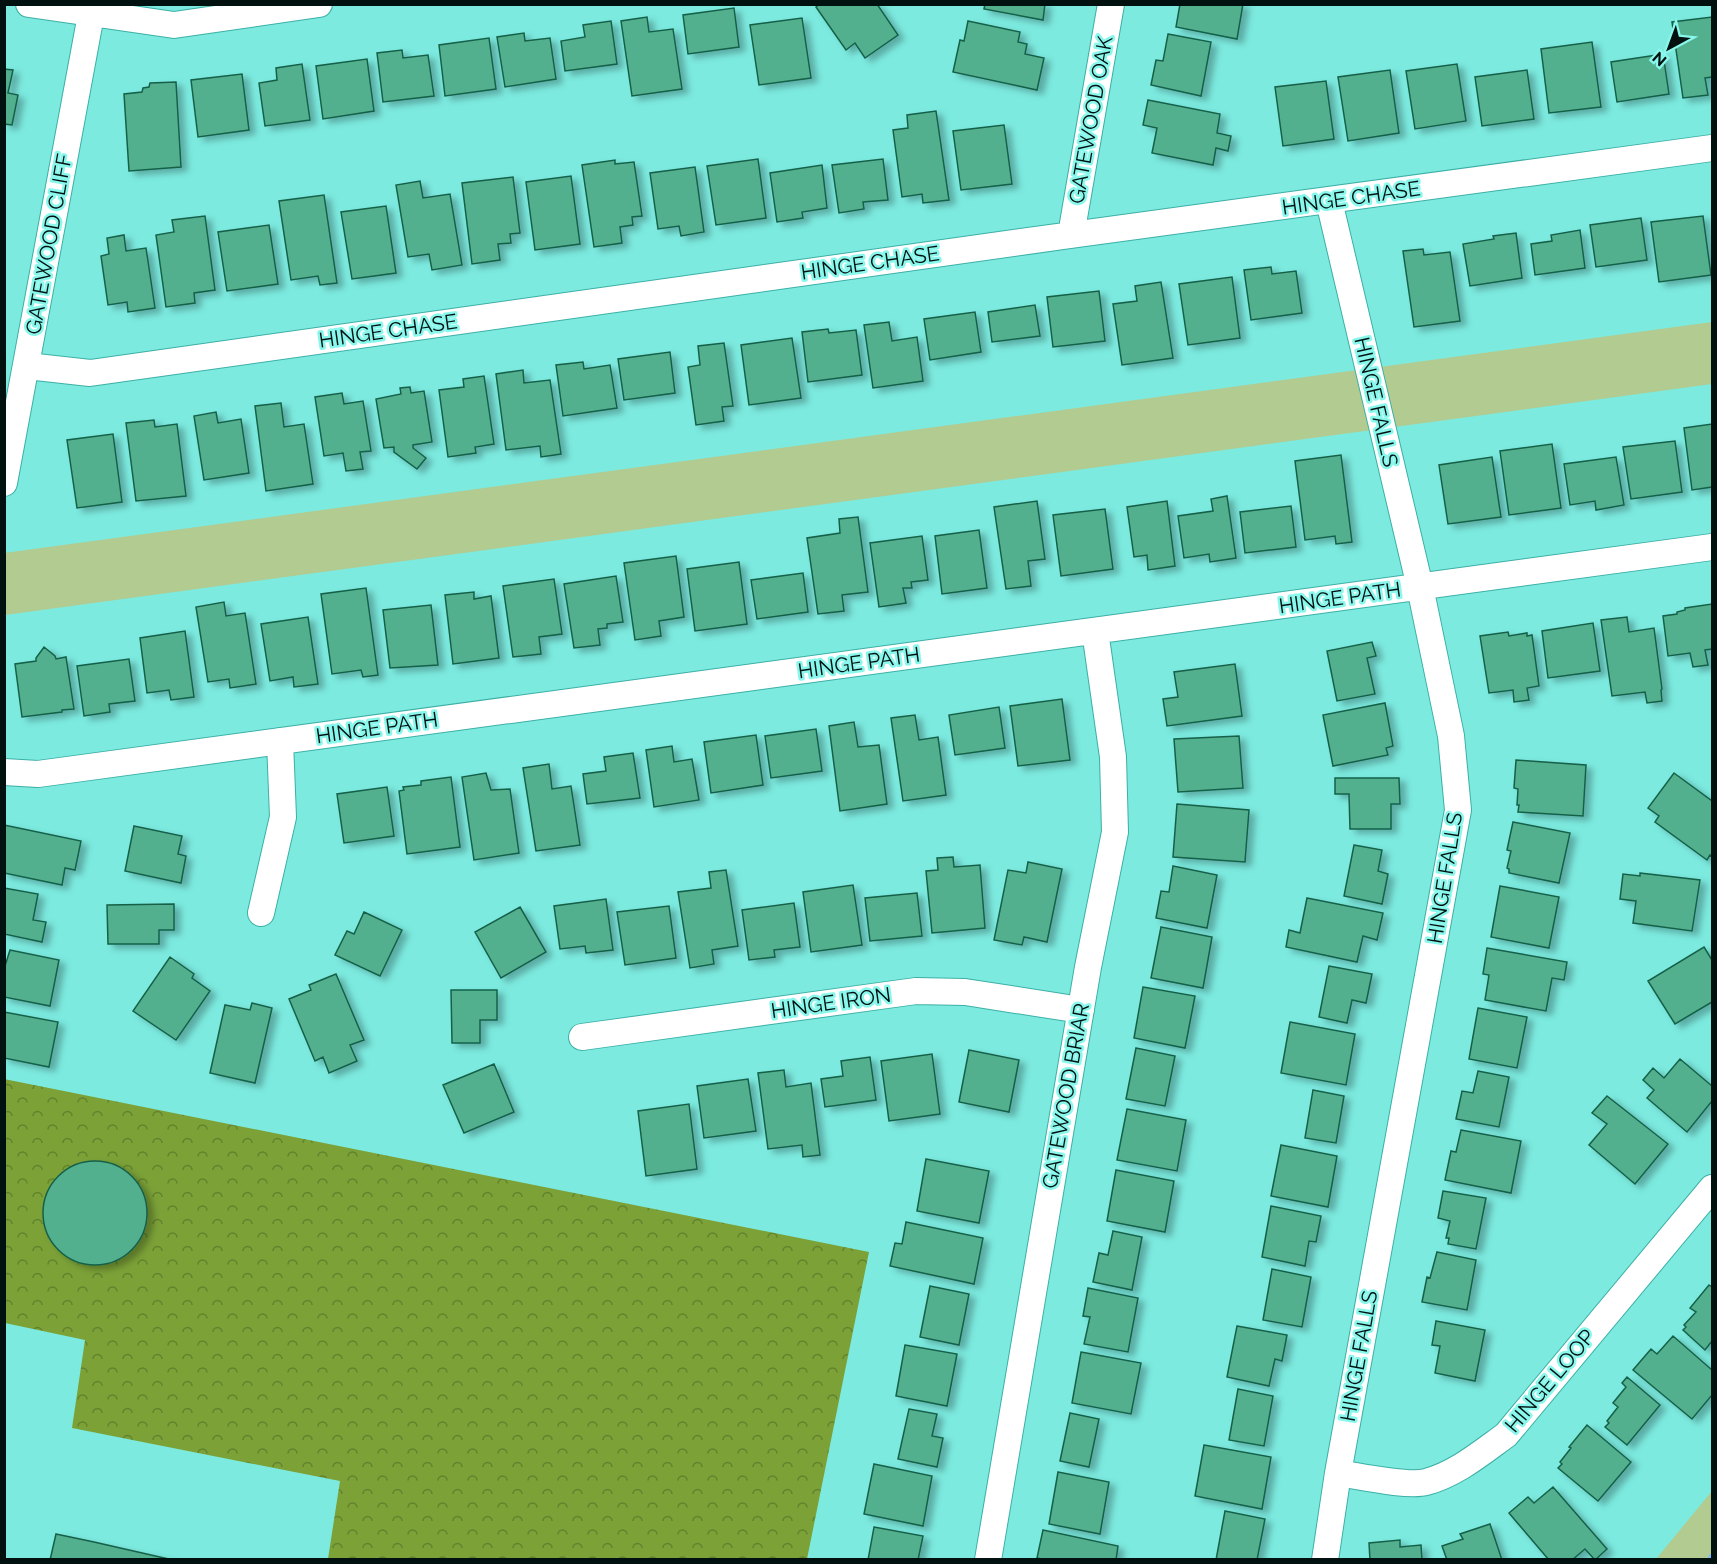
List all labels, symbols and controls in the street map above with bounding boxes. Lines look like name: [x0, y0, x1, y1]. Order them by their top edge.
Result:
north arrow: [1639, 18, 1699, 78]
street label: GATEWOOD OAK: [1063, 34, 1118, 206]
text: N: [1649, 48, 1670, 70]
street label: GATEWOOD CLIFF: [20, 151, 77, 336]
street label: HINGE CHASE: [1280, 175, 1422, 220]
street label: HINGE CHASE: [799, 240, 941, 285]
street label: HINGE CHASE: [317, 308, 459, 353]
street label: HINGE FALLS: [1349, 334, 1404, 470]
street label: HINGE PATH: [1277, 577, 1403, 618]
street label: HINGE PATH: [796, 642, 922, 683]
street label: HINGE PATH: [314, 707, 440, 748]
street label: HINGE FALLS: [1422, 810, 1467, 945]
street label: HINGE IRON: [769, 982, 893, 1023]
street label: GATEWOOD BRIAR: [1037, 1001, 1094, 1190]
street label: HINGE FALLS: [1335, 1288, 1382, 1423]
street label: HINGE LOOP: [1499, 1324, 1600, 1437]

